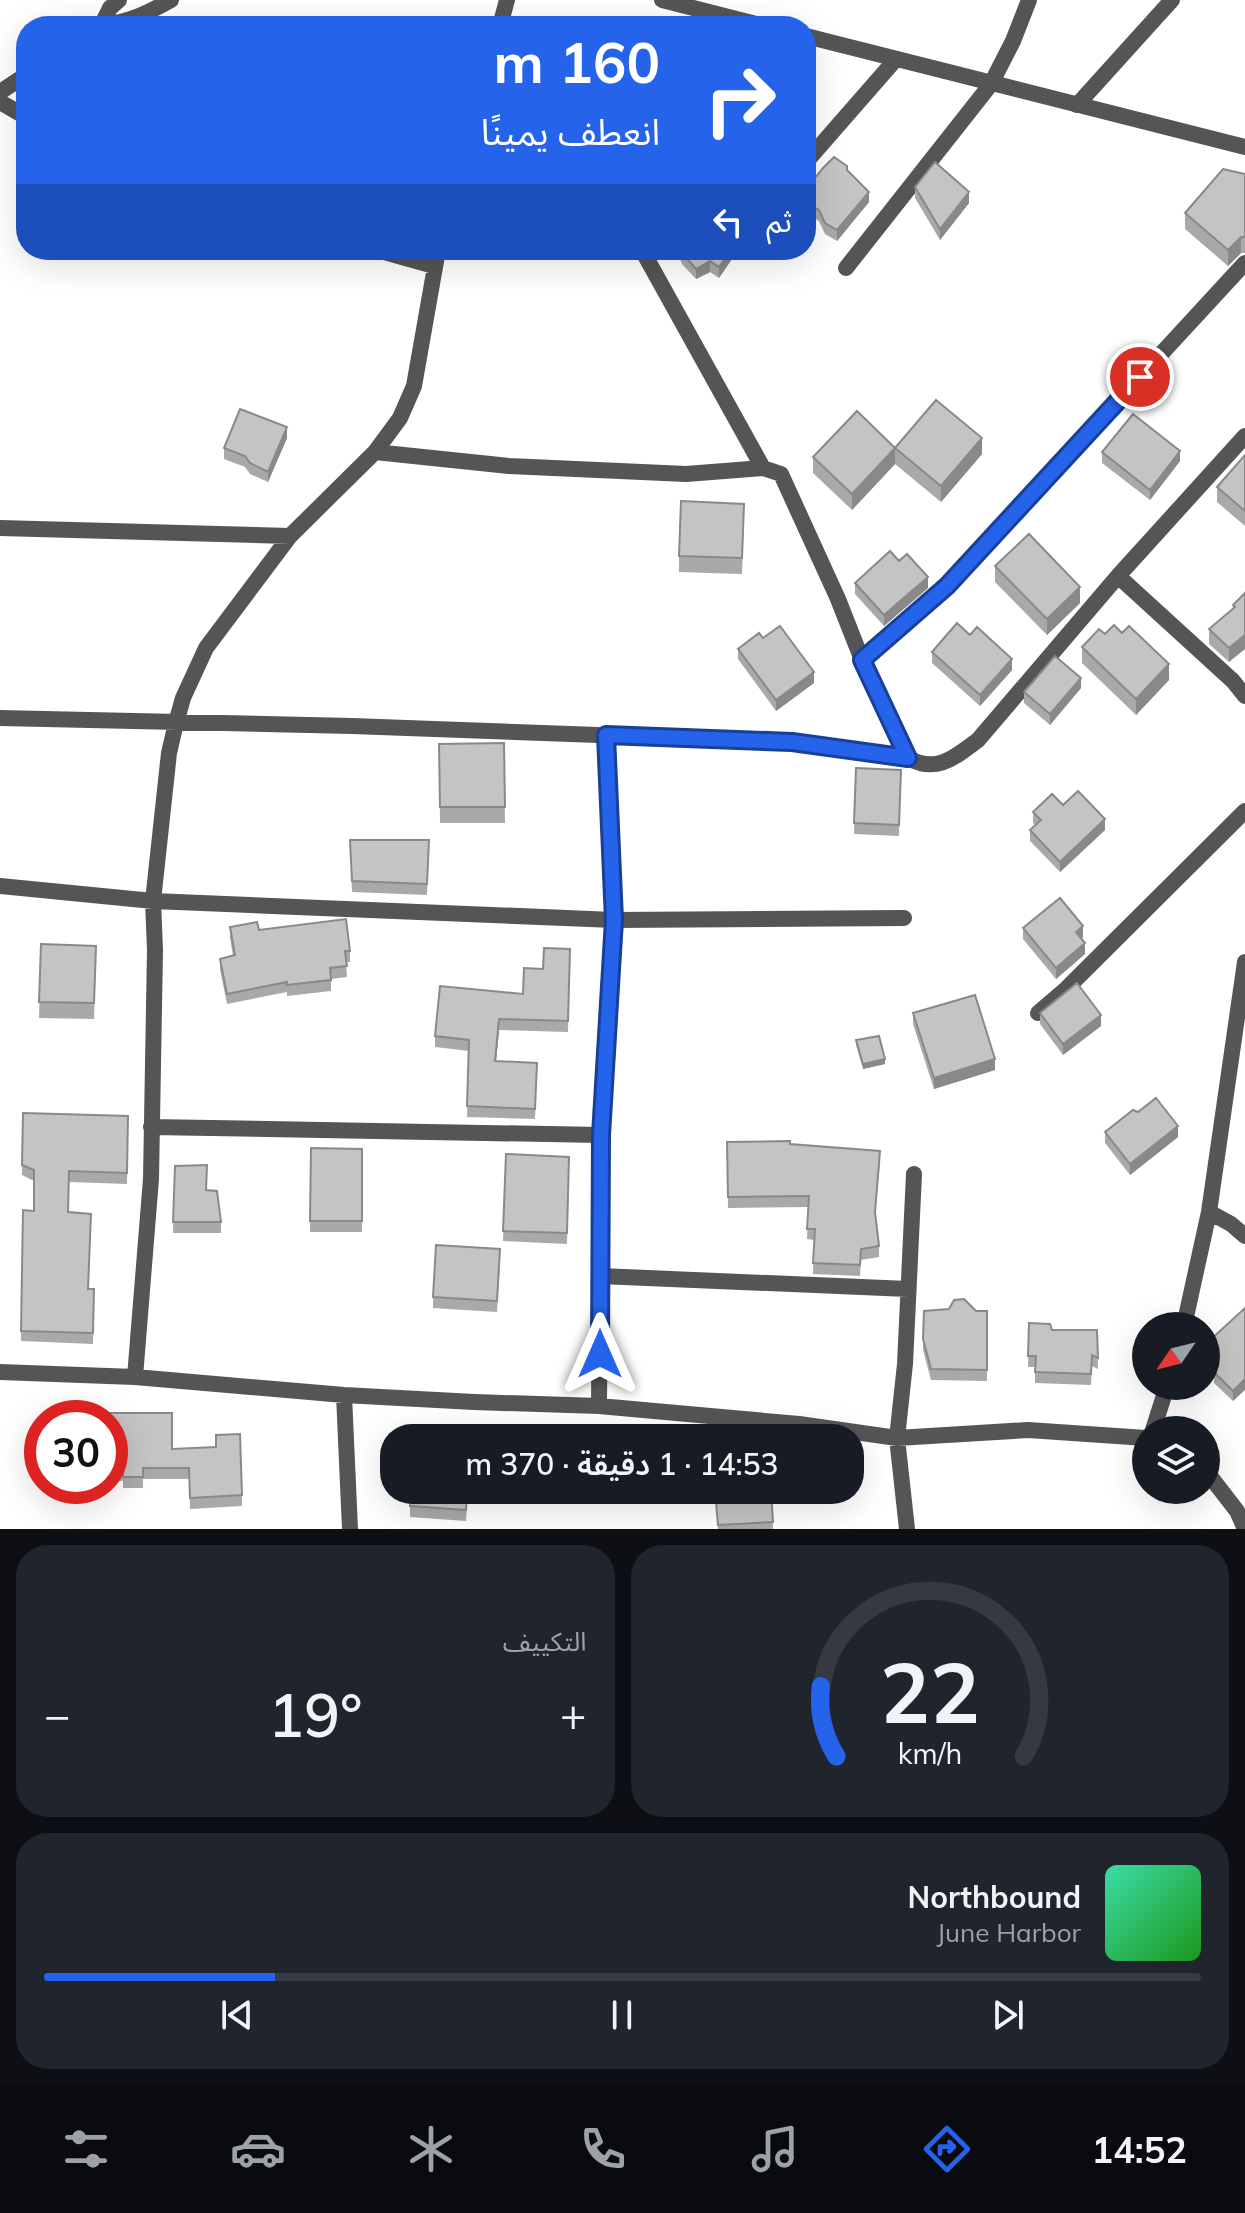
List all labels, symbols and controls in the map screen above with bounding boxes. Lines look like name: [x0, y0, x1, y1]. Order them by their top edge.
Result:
text: 160 m: [493, 27, 660, 97]
icon: right: [688, 48, 792, 152]
text: انعطف يمينًا: [481, 109, 660, 154]
icon: left: [706, 200, 750, 244]
text: ثم: [766, 202, 792, 240]
pin: [1106, 343, 1174, 411]
icon: arrive: [1118, 355, 1162, 399]
position arrow: [558, 1312, 642, 1396]
north arrow: [1132, 1312, 1220, 1400]
map controls: [1132, 1312, 1220, 1504]
speed limit sign: 30: [24, 1400, 128, 1504]
button: layers: [1132, 1416, 1220, 1504]
text: 14:53 · 1 دقيقة · 370 m: [465, 1445, 779, 1483]
text: التكييف: [503, 1625, 587, 1658]
text: 22: [880, 1639, 980, 1744]
text: 19°: [268, 1677, 363, 1752]
text: −: [44, 1687, 70, 1742]
text: +: [560, 1687, 587, 1742]
text: km/h: [897, 1735, 962, 1771]
text: Northbound: [908, 1878, 1081, 1916]
text: June Harbor: [936, 1916, 1081, 1949]
icon: previous: [215, 1993, 259, 2037]
icon: pause: [600, 1993, 644, 2037]
icon: next: [986, 1993, 1030, 2037]
icon: filters: [58, 2121, 114, 2177]
icon: car: [230, 2121, 286, 2177]
icon: climate: [403, 2121, 459, 2177]
icon: phone: [575, 2121, 631, 2177]
icon: music: [747, 2121, 803, 2177]
icon: directions: [919, 2121, 975, 2177]
text: 14:52: [1092, 2127, 1187, 2172]

